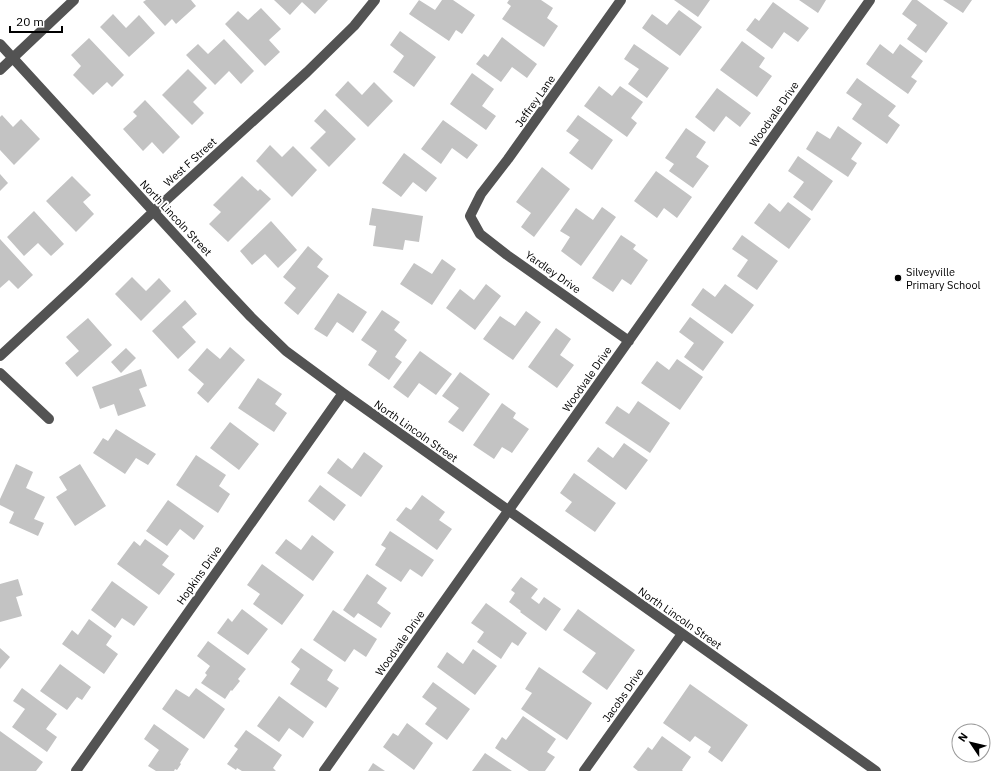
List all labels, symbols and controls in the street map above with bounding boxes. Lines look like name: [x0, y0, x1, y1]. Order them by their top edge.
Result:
scale bar: [10, 8, 62, 34]
text: 20 m: [16, 14, 44, 29]
street label: Jeffrey Lane: [512, 72, 558, 130]
street label: Woodvale Drive: [746, 79, 802, 149]
street label: West F Street: [161, 135, 219, 189]
street label: North Lincoln Street: [137, 177, 215, 259]
street label: Yardley Drive: [522, 248, 584, 296]
place label: Silveyville Primary School: [906, 265, 981, 292]
marker: Silveyville Primary School: [893, 273, 903, 283]
street label: Woodvale Drive: [559, 344, 615, 414]
street label: North Lincoln Street: [371, 397, 461, 465]
street label: Hopkins Drive: [174, 543, 224, 607]
street label: North Lincoln Street: [635, 584, 725, 652]
street label: Woodvale Drive: [372, 608, 428, 678]
street label: Jacobs Drive: [599, 665, 647, 725]
north arrow: [951, 723, 991, 763]
text: N: [955, 730, 971, 745]

